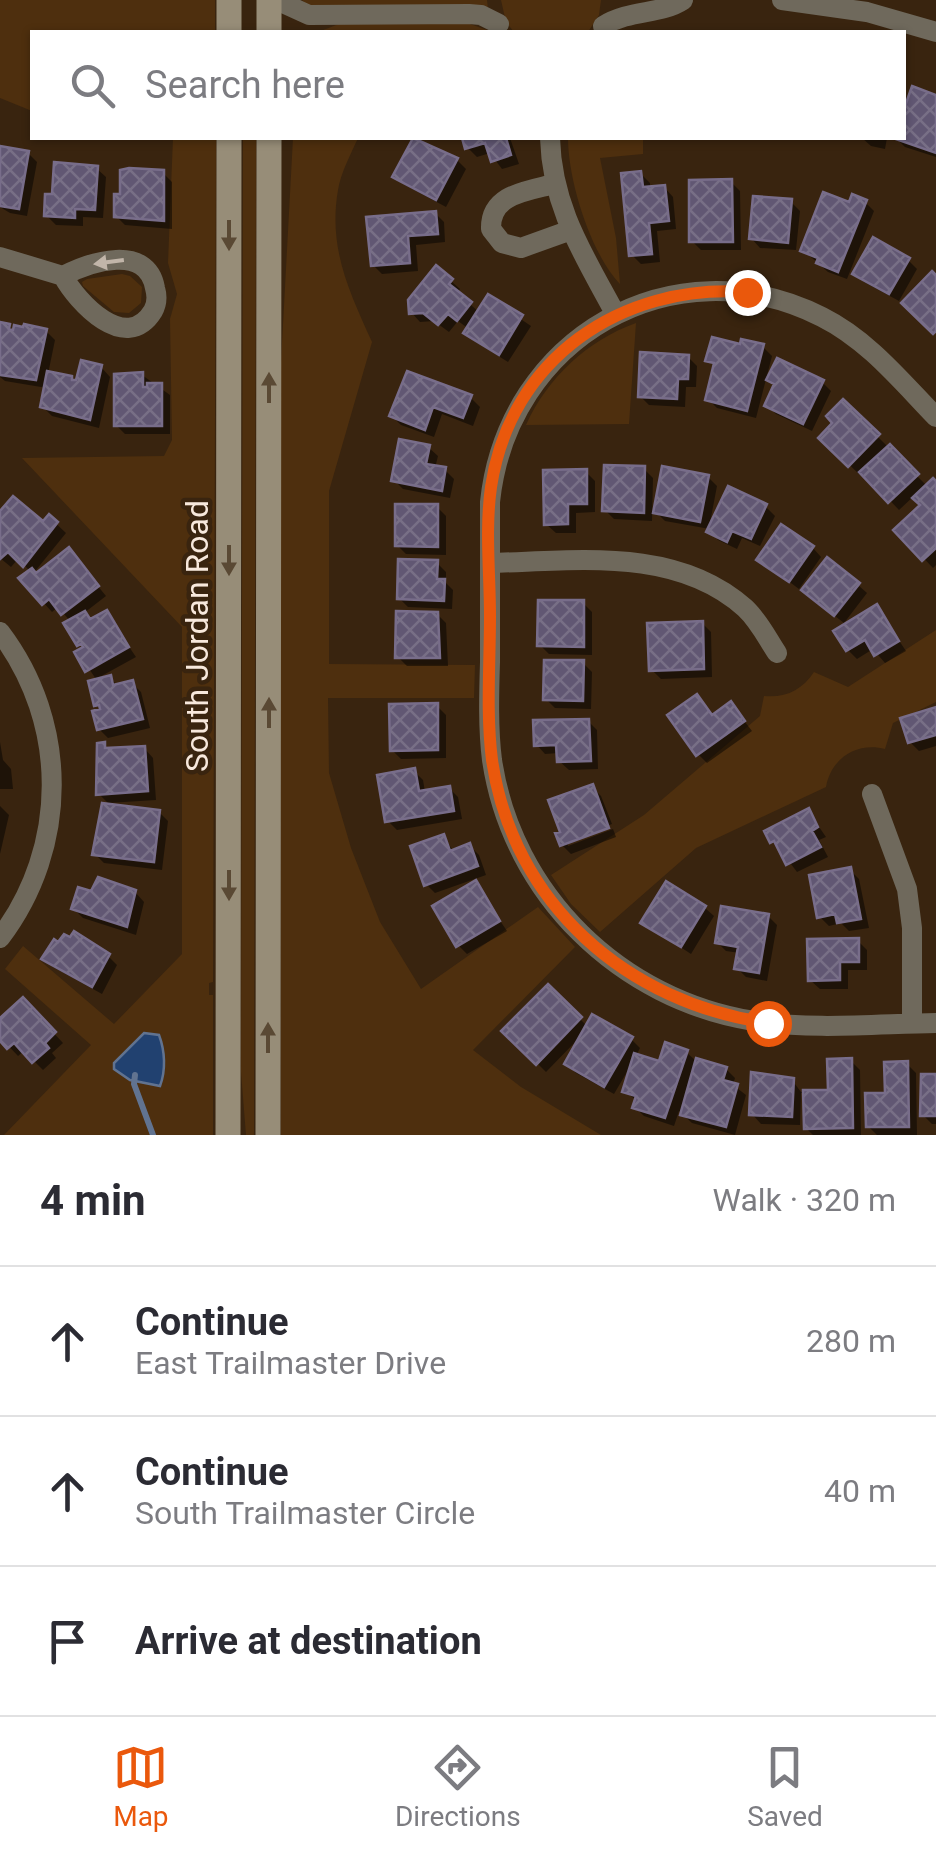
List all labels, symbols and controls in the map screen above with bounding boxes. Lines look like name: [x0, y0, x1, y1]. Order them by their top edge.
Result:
search box: [30, 30, 906, 140]
icon: search: [65, 58, 120, 113]
text: Search here: [145, 63, 345, 107]
one-way arrow: [221, 219, 237, 251]
one-way arrow: [93, 254, 125, 270]
route end: [725, 270, 771, 316]
one-way arrow: [261, 371, 277, 403]
street label: South Jordan Road: [178, 500, 216, 772]
one-way arrow: [221, 544, 237, 576]
one-way arrow: [261, 696, 277, 728]
one-way arrow: [221, 869, 237, 901]
route start: [746, 1001, 792, 1047]
one-way arrow: [260, 1021, 276, 1053]
text: 4 min: [40, 1176, 146, 1225]
text: Walk · 320 m: [713, 1181, 896, 1219]
text: Continue: [135, 1300, 289, 1344]
icon: ahead: [40, 1314, 95, 1369]
text: 280 m: [806, 1322, 896, 1360]
text: East Trailmaster Drive: [135, 1344, 446, 1382]
text: Continue: [135, 1450, 289, 1494]
icon: ahead: [40, 1464, 95, 1519]
text: 40 m: [824, 1472, 896, 1510]
text: South Trailmaster Circle: [135, 1494, 475, 1532]
icon: arrive: [40, 1614, 95, 1669]
text: Arrive at destination: [135, 1619, 482, 1663]
tab: Map: [113, 1740, 169, 1833]
tab: Directions: [395, 1740, 521, 1833]
tab: Saved: [747, 1740, 823, 1833]

